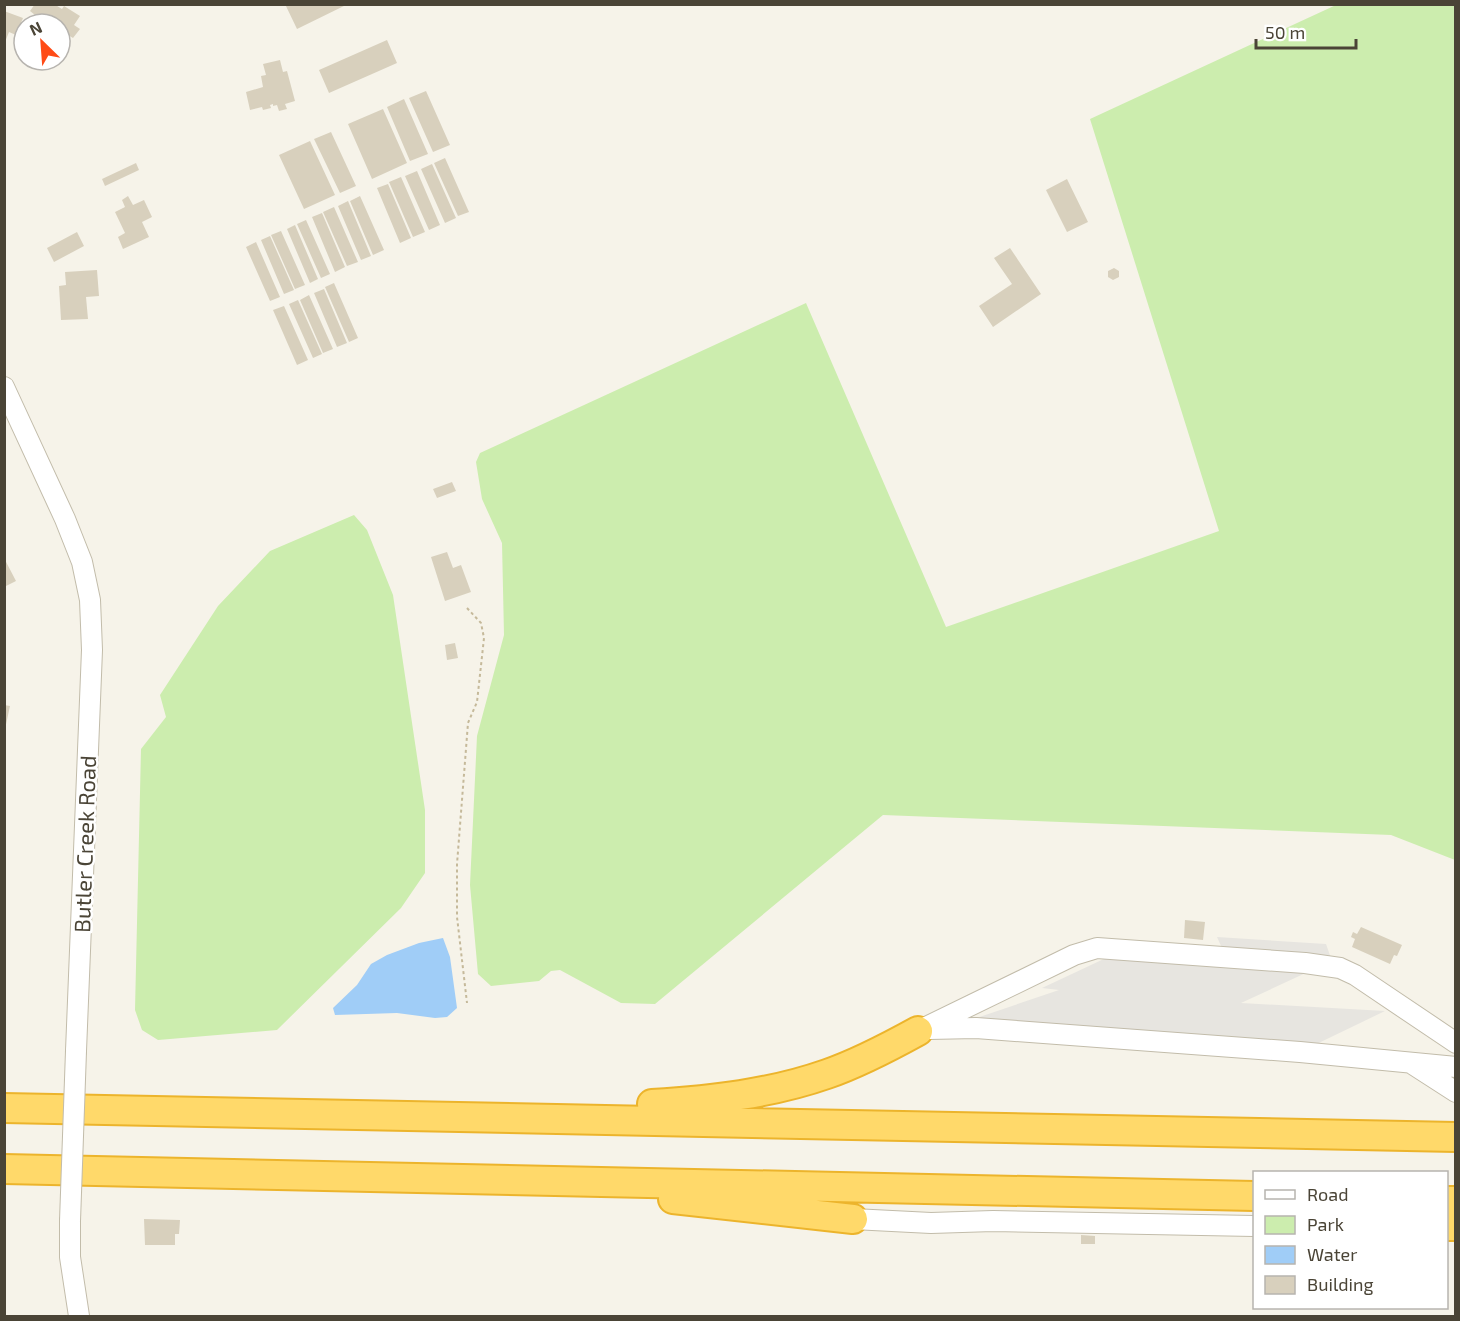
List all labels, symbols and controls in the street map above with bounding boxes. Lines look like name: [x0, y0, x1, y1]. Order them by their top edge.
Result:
north arrow: [12, 12, 72, 72]
scale bar: [1256, 12, 1356, 50]
text: N: [26, 17, 45, 39]
text: 50 m: [1265, 21, 1305, 43]
street label: Butler Creek Road: [68, 755, 100, 933]
legend: [1253, 1171, 1448, 1309]
text: Road: [1307, 1183, 1348, 1205]
text: Park: [1307, 1213, 1344, 1235]
text: Water: [1307, 1243, 1357, 1265]
text: Building: [1307, 1273, 1374, 1295]

